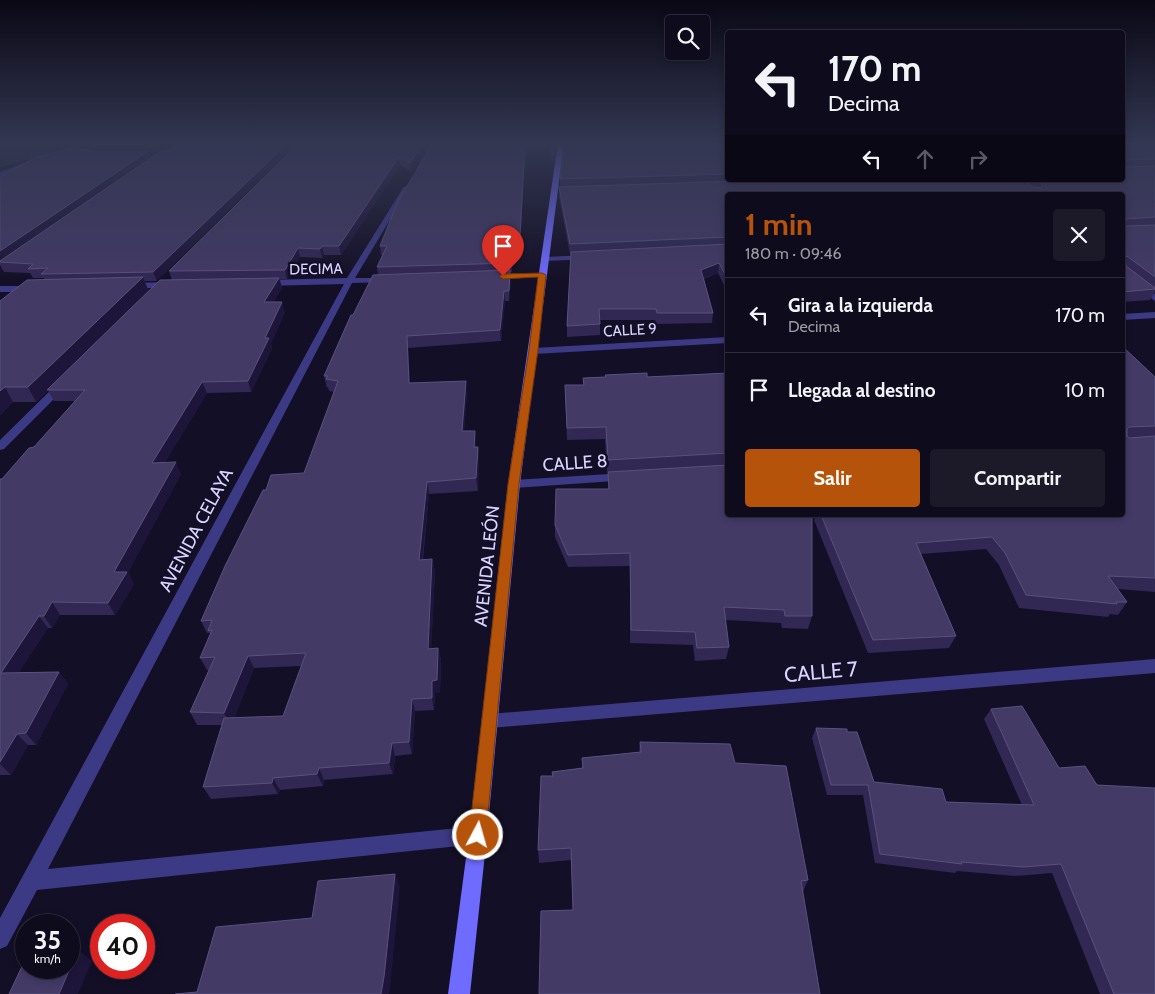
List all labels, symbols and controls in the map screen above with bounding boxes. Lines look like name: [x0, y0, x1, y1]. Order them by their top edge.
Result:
map controls: [665, 15, 710, 60]
button: search: [665, 15, 710, 60]
text: 170 m: [828, 47, 921, 90]
icon: left: [745, 50, 810, 115]
text: Decima: [828, 90, 900, 117]
icon: left: [858, 145, 886, 173]
icon: ahead: [911, 145, 939, 173]
icon: right: [964, 145, 992, 173]
text: 1 min: [745, 206, 813, 243]
button: close: [1053, 209, 1105, 261]
pin: [482, 225, 524, 276]
icon: arrive: [489, 232, 517, 260]
text: 180 m · 09:46: [745, 244, 842, 263]
street label: DECIMA: [289, 260, 344, 278]
text: Gira a la izquierda: [788, 294, 933, 317]
icon: left: [745, 301, 773, 329]
text: 170 m: [1055, 304, 1105, 327]
text: Decima: [788, 317, 840, 336]
street label: CALLE 9: [603, 320, 657, 340]
icon: arrive: [745, 376, 773, 404]
text: Llegada al destino: [788, 379, 935, 402]
text: 10 m: [1065, 379, 1105, 402]
button: Salir: [745, 449, 920, 507]
button: Compartir: [930, 449, 1105, 507]
street label: CALLE 8: [542, 450, 608, 476]
street label: AVENIDA CELAYA: [154, 465, 238, 595]
street label: AVENIDA LEÓN: [470, 504, 504, 628]
street label: CALLE 7: [783, 656, 859, 687]
position arrow: [451, 808, 503, 860]
speed limit sign: 40: [90, 914, 155, 979]
text: 35: [34, 925, 61, 955]
text: km/h: [34, 951, 61, 966]

